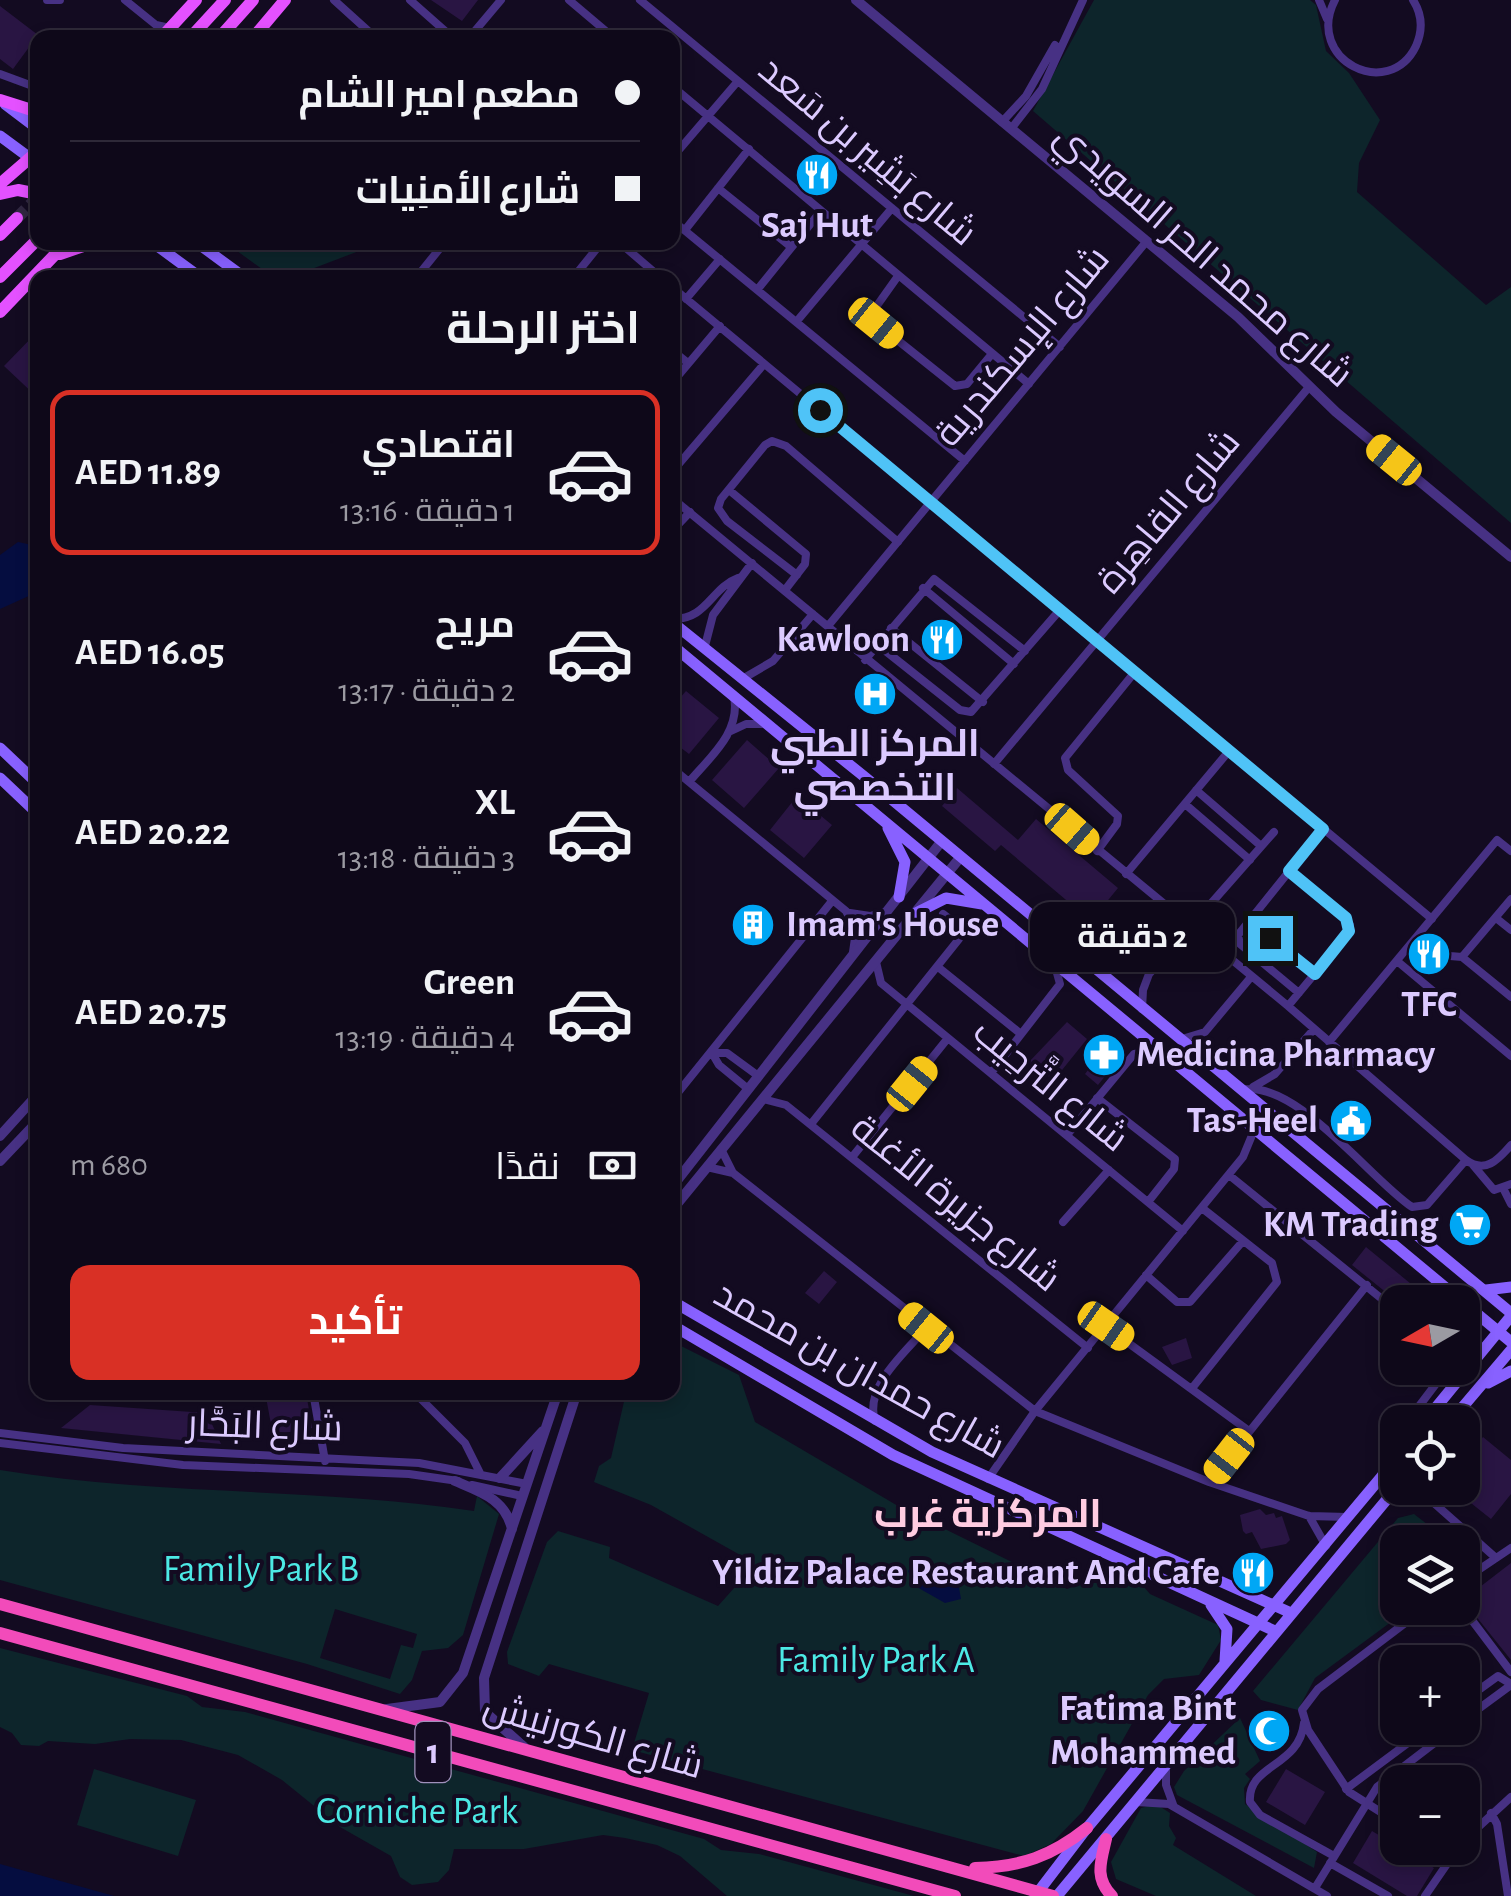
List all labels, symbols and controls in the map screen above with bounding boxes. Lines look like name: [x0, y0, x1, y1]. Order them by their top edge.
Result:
street label: شارع بَشِير بن سَعد: [749, 50, 983, 257]
text: مطعم امير الشام: [298, 77, 580, 115]
street label: شارع محمد الحر السويدي: [1042, 116, 1360, 401]
restaurant icon: Saj Hut: [794, 152, 840, 198]
text: شارع الأمنِيات: [356, 173, 580, 211]
place label: Saj Hut: [761, 207, 873, 245]
street label: شارع الإسكندرية: [928, 239, 1120, 457]
car: [843, 292, 909, 354]
text: اختر الرحلة: [446, 307, 640, 352]
route start: [798, 388, 843, 433]
street label: شارع القاهِرة: [1089, 423, 1251, 603]
text: اقتصادي: [362, 427, 515, 465]
icon: car: [545, 428, 635, 518]
car: [1361, 429, 1427, 491]
text: AED 11.89: [75, 454, 221, 492]
text: 1 دقيقة · 13:16: [340, 495, 515, 527]
text: مريح: [435, 607, 515, 645]
icon: car: [545, 608, 635, 698]
restaurant icon: Kawloon: [919, 617, 965, 663]
place label: Kawloon: [776, 621, 910, 659]
text: AED 16.05: [75, 634, 225, 672]
hospital icon: المركز الطبي التخصصي: [852, 671, 898, 717]
text: 2 دقيقة · 13:17: [338, 675, 515, 707]
place label: المركز الطبي التخصصي: [770, 726, 980, 816]
text: XL: [475, 784, 515, 822]
icon: car: [545, 788, 635, 878]
car: [1040, 798, 1104, 860]
text: AED 20.22: [75, 814, 230, 852]
text: 3 دقيقة · 13:18: [338, 842, 515, 874]
building icon: Imam's House: [730, 902, 776, 948]
callout: 2 دقيقة: [1030, 903, 1235, 973]
place label: Imam's House: [786, 906, 999, 944]
route end: [1248, 916, 1293, 961]
text: 2 دقيقة: [1077, 921, 1188, 953]
restaurant icon: TFC: [1406, 931, 1452, 977]
text: Green: [424, 964, 515, 1002]
icon: car: [545, 968, 635, 1058]
place label: TFC: [1401, 986, 1457, 1024]
text: AED 20.75: [75, 994, 227, 1032]
street label: شارع التَّرحِيب: [963, 1006, 1140, 1163]
text: 4 دقيقة · 13:19: [336, 1022, 515, 1054]
pharmacy icon: Medicina Pharmacy: [1081, 1032, 1127, 1078]
place label: Medicina Pharmacy: [1136, 1036, 1435, 1074]
car: [881, 1051, 943, 1117]
public building icon: Tas-Heel: [1328, 1098, 1374, 1144]
place label: Tas-Heel: [1187, 1102, 1318, 1140]
street label: شارع جزيرة الأغلة: [841, 1107, 1068, 1303]
icon: cash: [585, 1138, 640, 1193]
text: 680 m: [70, 1149, 148, 1181]
text: نقدًا: [495, 1149, 560, 1187]
supermarket icon: KM Trading: [1447, 1202, 1493, 1248]
place label: KM Trading: [1263, 1206, 1439, 1244]
button: تأكيد: [70, 1265, 640, 1380]
street label: شارع حمدان بن محمد: [706, 1275, 1011, 1470]
north arrow: [1380, 1285, 1480, 1385]
map controls: [1380, 1285, 1480, 1865]
car: [893, 1297, 959, 1359]
car: [1073, 1297, 1139, 1355]
street label: شارع البَحَّار: [184, 1404, 344, 1453]
button: locate: [1380, 1405, 1480, 1505]
car: [1199, 1423, 1259, 1489]
district label: المركزية غرب: [874, 1495, 1102, 1537]
button: layers: [1380, 1525, 1480, 1625]
restaurant icon: Yildiz Palace Restaurant And Cafe: [1230, 1550, 1276, 1596]
park label: Family Park B: [163, 1551, 359, 1589]
place label: Yildiz Palace Restaurant And Cafe: [712, 1554, 1220, 1592]
park label: Family Park A: [777, 1642, 975, 1680]
button: +: [1380, 1645, 1480, 1745]
street label: شارع الكورنيش: [478, 1687, 707, 1790]
place label: Fatima Bint Mohammed: [1050, 1690, 1236, 1772]
mosque icon: Fatima Bint Mohammed: [1246, 1708, 1292, 1754]
road number: 1: [416, 1722, 450, 1782]
button: −: [1380, 1765, 1480, 1865]
park label: Corniche Park: [316, 1793, 519, 1831]

